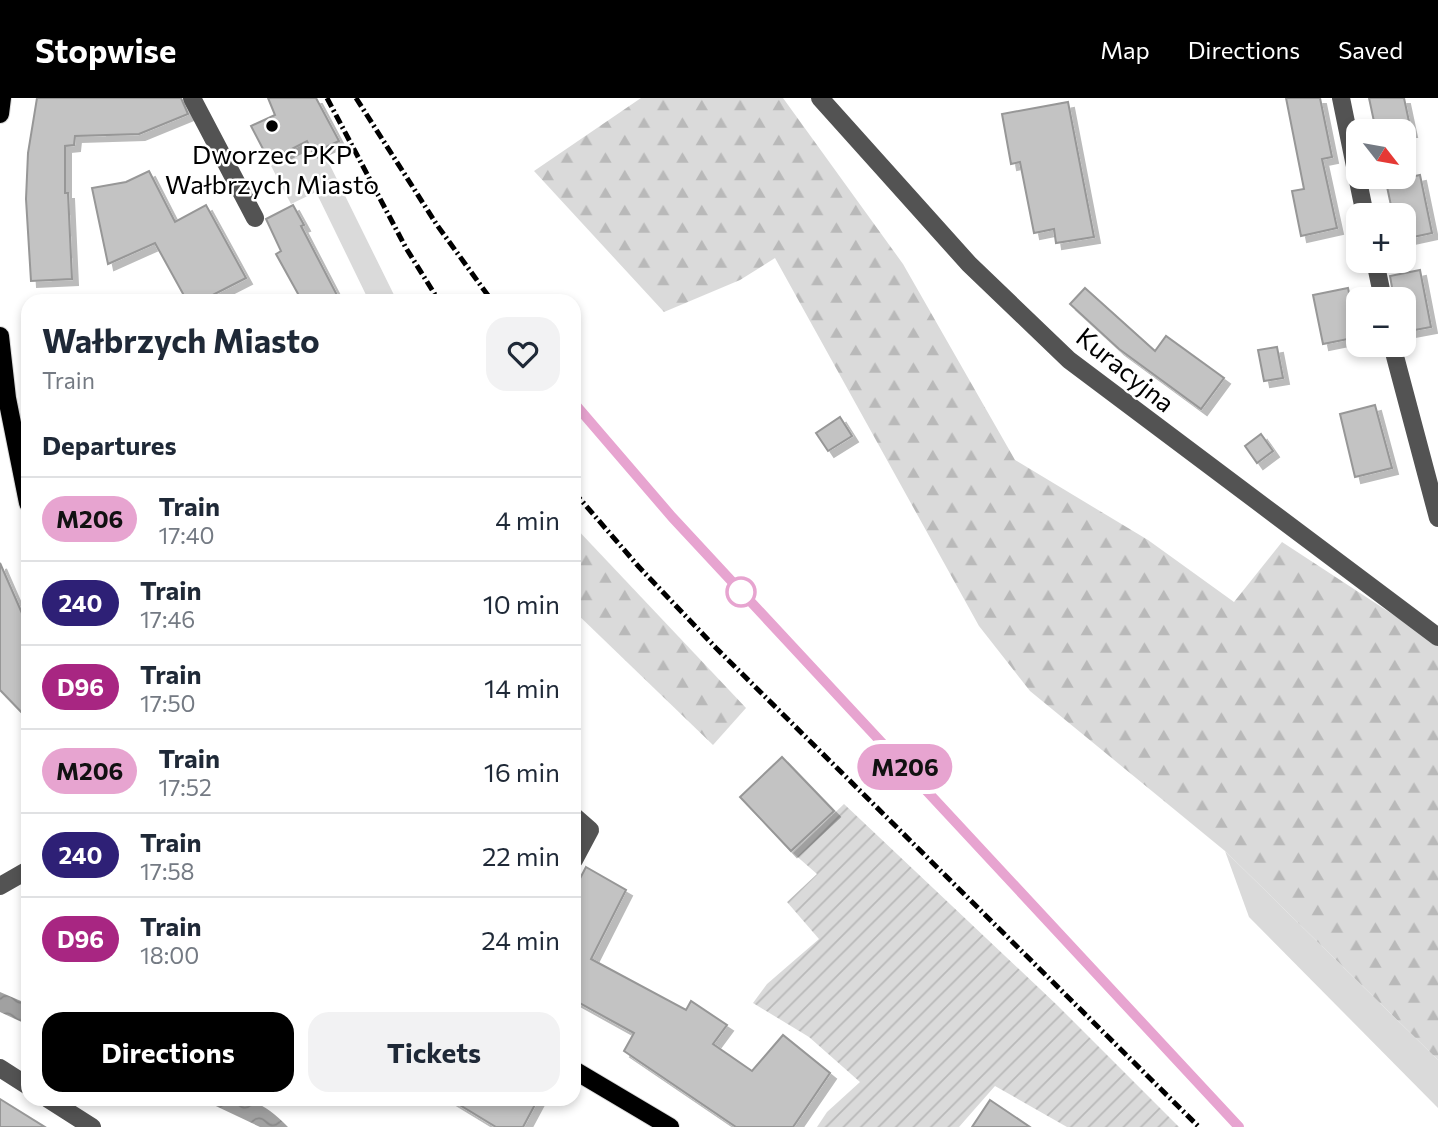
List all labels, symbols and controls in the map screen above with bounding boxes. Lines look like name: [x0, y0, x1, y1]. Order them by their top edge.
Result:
text: Stopwise: [35, 29, 176, 70]
text: Map: [1100, 35, 1150, 64]
text: Directions: [1188, 35, 1300, 64]
text: Saved: [1338, 35, 1403, 64]
marker: Dworzec PKP Wałbrzych Miasto: [264, 118, 280, 134]
north arrow: [1346, 119, 1416, 189]
map controls: [1346, 119, 1416, 357]
place label: Dworzec PKP Wałbrzych Miasto: [165, 138, 379, 199]
button: +: [1346, 203, 1416, 273]
button: −: [1346, 287, 1416, 357]
button: heart: [486, 317, 560, 391]
text: Wałbrzych Miasto: [42, 319, 320, 360]
street label: Kuracyjna: [1071, 320, 1181, 418]
text: Train: [42, 366, 95, 394]
text: Departures: [42, 429, 177, 460]
text: Train: [158, 490, 220, 521]
text: M206: [56, 504, 123, 533]
text: 4 min: [495, 504, 560, 535]
text: 17:40: [158, 521, 215, 549]
text: Train: [140, 574, 202, 605]
unlabelled marker: [726, 577, 756, 607]
text: 240: [59, 588, 103, 617]
text: 10 min: [483, 588, 560, 619]
text: 17:46: [140, 605, 195, 633]
text: Train: [140, 658, 202, 689]
text: D96: [57, 672, 104, 701]
text: 14 min: [484, 672, 560, 703]
text: 17:50: [140, 689, 196, 717]
text: Train: [158, 742, 220, 773]
line badge: M206: [856, 744, 954, 790]
text: M206: [871, 752, 939, 781]
text: M206: [56, 756, 123, 785]
text: 16 min: [484, 756, 560, 787]
text: 17:52: [158, 773, 212, 801]
text: Train: [140, 826, 202, 857]
text: 240: [59, 840, 103, 869]
text: 22 min: [482, 840, 560, 871]
text: 17:58: [140, 857, 195, 885]
text: Train: [140, 910, 202, 941]
text: D96: [57, 924, 104, 953]
text: 24 min: [481, 924, 560, 955]
text: 18:00: [140, 941, 199, 969]
button: Directions: [42, 1012, 294, 1092]
button: Tickets: [308, 1012, 560, 1092]

